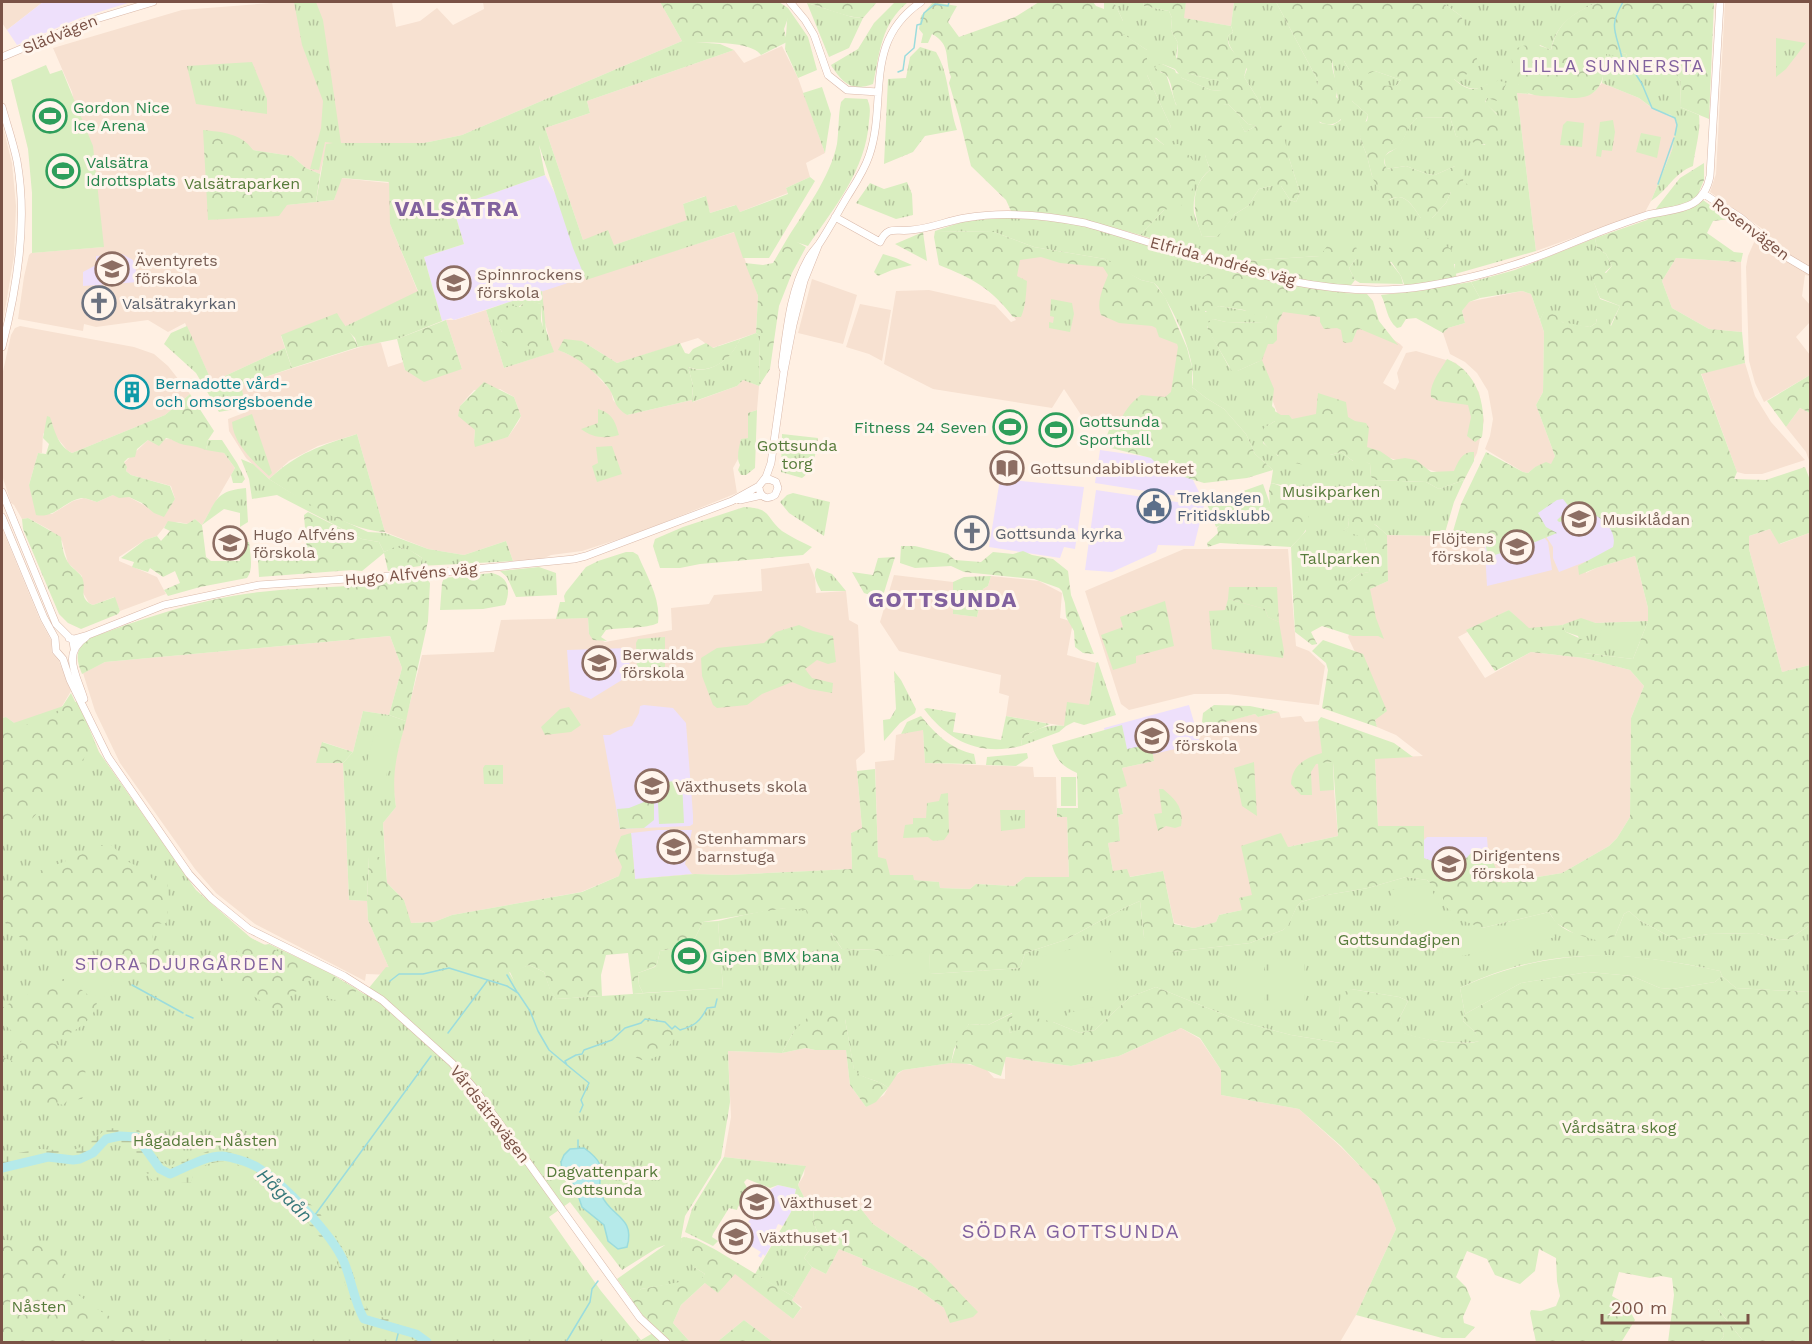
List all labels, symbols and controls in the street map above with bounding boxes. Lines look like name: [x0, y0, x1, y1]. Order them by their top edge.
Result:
street label: Slädvägen: [20, 10, 100, 58]
district label: LILLA SUNNERSTA: [1521, 55, 1705, 76]
sports icon: Gordon Nice Ice Arena: [32, 98, 68, 134]
place label: Gordon Nice Ice Arena: [73, 98, 170, 135]
sports icon: Valsätra Idrottsplats: [45, 153, 81, 189]
place label: Valsätra Idrottsplats: [86, 153, 176, 190]
park label: Valsätraparken: [184, 174, 300, 193]
street label: Rosenvägen: [1708, 194, 1794, 264]
district label: VALSÄTRA: [394, 196, 520, 221]
street label: Elfrida Andrées väg: [1148, 232, 1298, 290]
school or university icon: Äventyrets förskola: [94, 251, 130, 287]
place label: Äventyrets förskola: [135, 251, 218, 288]
school or university icon: Spinnrockens förskola: [436, 265, 472, 301]
place label: Spinnrockens förskola: [477, 265, 582, 302]
church icon: Valsätrakyrkan: [81, 285, 117, 321]
place label: Valsätrakyrkan: [122, 294, 236, 313]
building icon: Bernadotte vård- och omsorgsboende: [114, 374, 150, 410]
place label: Bernadotte vård- och omsorgsboende: [155, 374, 313, 411]
sports icon: Fitness 24 Seven: [992, 409, 1028, 445]
sports icon: Gottsunda Sporthall: [1038, 412, 1074, 448]
place label: Gottsunda Sporthall: [1079, 412, 1160, 449]
place label: Fitness 24 Seven: [854, 418, 987, 437]
park label: Gottsunda torg: [757, 436, 837, 473]
library icon: Gottsundabiblioteket: [989, 450, 1025, 486]
place label: Gottsundabiblioteket: [1030, 459, 1194, 478]
park label: Musikparken: [1282, 482, 1380, 501]
public building icon: Treklangen Fritidsklubb: [1136, 488, 1172, 524]
place label: Treklangen Fritidsklubb: [1177, 488, 1270, 525]
school or university icon: Musiklådan: [1561, 501, 1597, 537]
place label: Musiklådan: [1602, 510, 1690, 529]
church icon: Gottsunda kyrka: [954, 515, 990, 551]
place label: Gottsunda kyrka: [995, 524, 1123, 543]
school or university icon: Hugo Alfvéns förskola: [212, 525, 248, 561]
place label: Hugo Alfvéns förskola: [253, 525, 355, 562]
place label: Flöjtens förskola: [1431, 529, 1494, 566]
school or university icon: Flöjtens förskola: [1499, 529, 1535, 565]
park label: Tallparken: [1300, 549, 1380, 568]
street label: Hugo Alfvéns väg: [344, 559, 478, 589]
district label: GOTTSUNDA: [868, 587, 1018, 612]
school or university icon: Berwalds förskola: [581, 645, 617, 681]
place label: Berwalds förskola: [622, 645, 694, 682]
school or university icon: Sopranens förskola: [1134, 718, 1170, 754]
place label: Sopranens förskola: [1175, 718, 1258, 755]
school or university icon: Växthusets skola: [634, 768, 670, 804]
place label: Växthusets skola: [675, 777, 807, 796]
school or university icon: Stenhammars barnstuga: [656, 829, 692, 865]
place label: Stenhammars barnstuga: [697, 829, 806, 866]
school or university icon: Dirigentens förskola: [1431, 846, 1467, 882]
place label: Dirigentens förskola: [1472, 846, 1560, 883]
park label: Gottsundagipen: [1338, 930, 1460, 949]
sports icon: Gipen BMX bana: [671, 938, 707, 974]
place label: Gipen BMX bana: [712, 947, 840, 966]
district label: STORA DJURGÅRDEN: [75, 953, 285, 974]
street label: Vårdsätravägen: [446, 1061, 534, 1167]
park label: Vårdsätra skog: [1562, 1118, 1677, 1137]
park label: Hågadalen-Nåsten: [133, 1131, 277, 1150]
park label: Dagvattenpark Gottsunda: [546, 1162, 658, 1199]
water label: Hågaån: [253, 1164, 317, 1226]
school or university icon: Växthuset 2: [739, 1184, 775, 1220]
place label: Växthuset 2: [780, 1193, 872, 1212]
school or university icon: Växthuset 1: [718, 1219, 754, 1255]
district label: SÖDRA GOTTSUNDA: [962, 1219, 1180, 1243]
place label: Växthuset 1: [759, 1228, 848, 1247]
scale bar: [1602, 1287, 1748, 1325]
park label: Nåsten: [12, 1297, 66, 1316]
text: 200 m: [1611, 1297, 1667, 1318]

